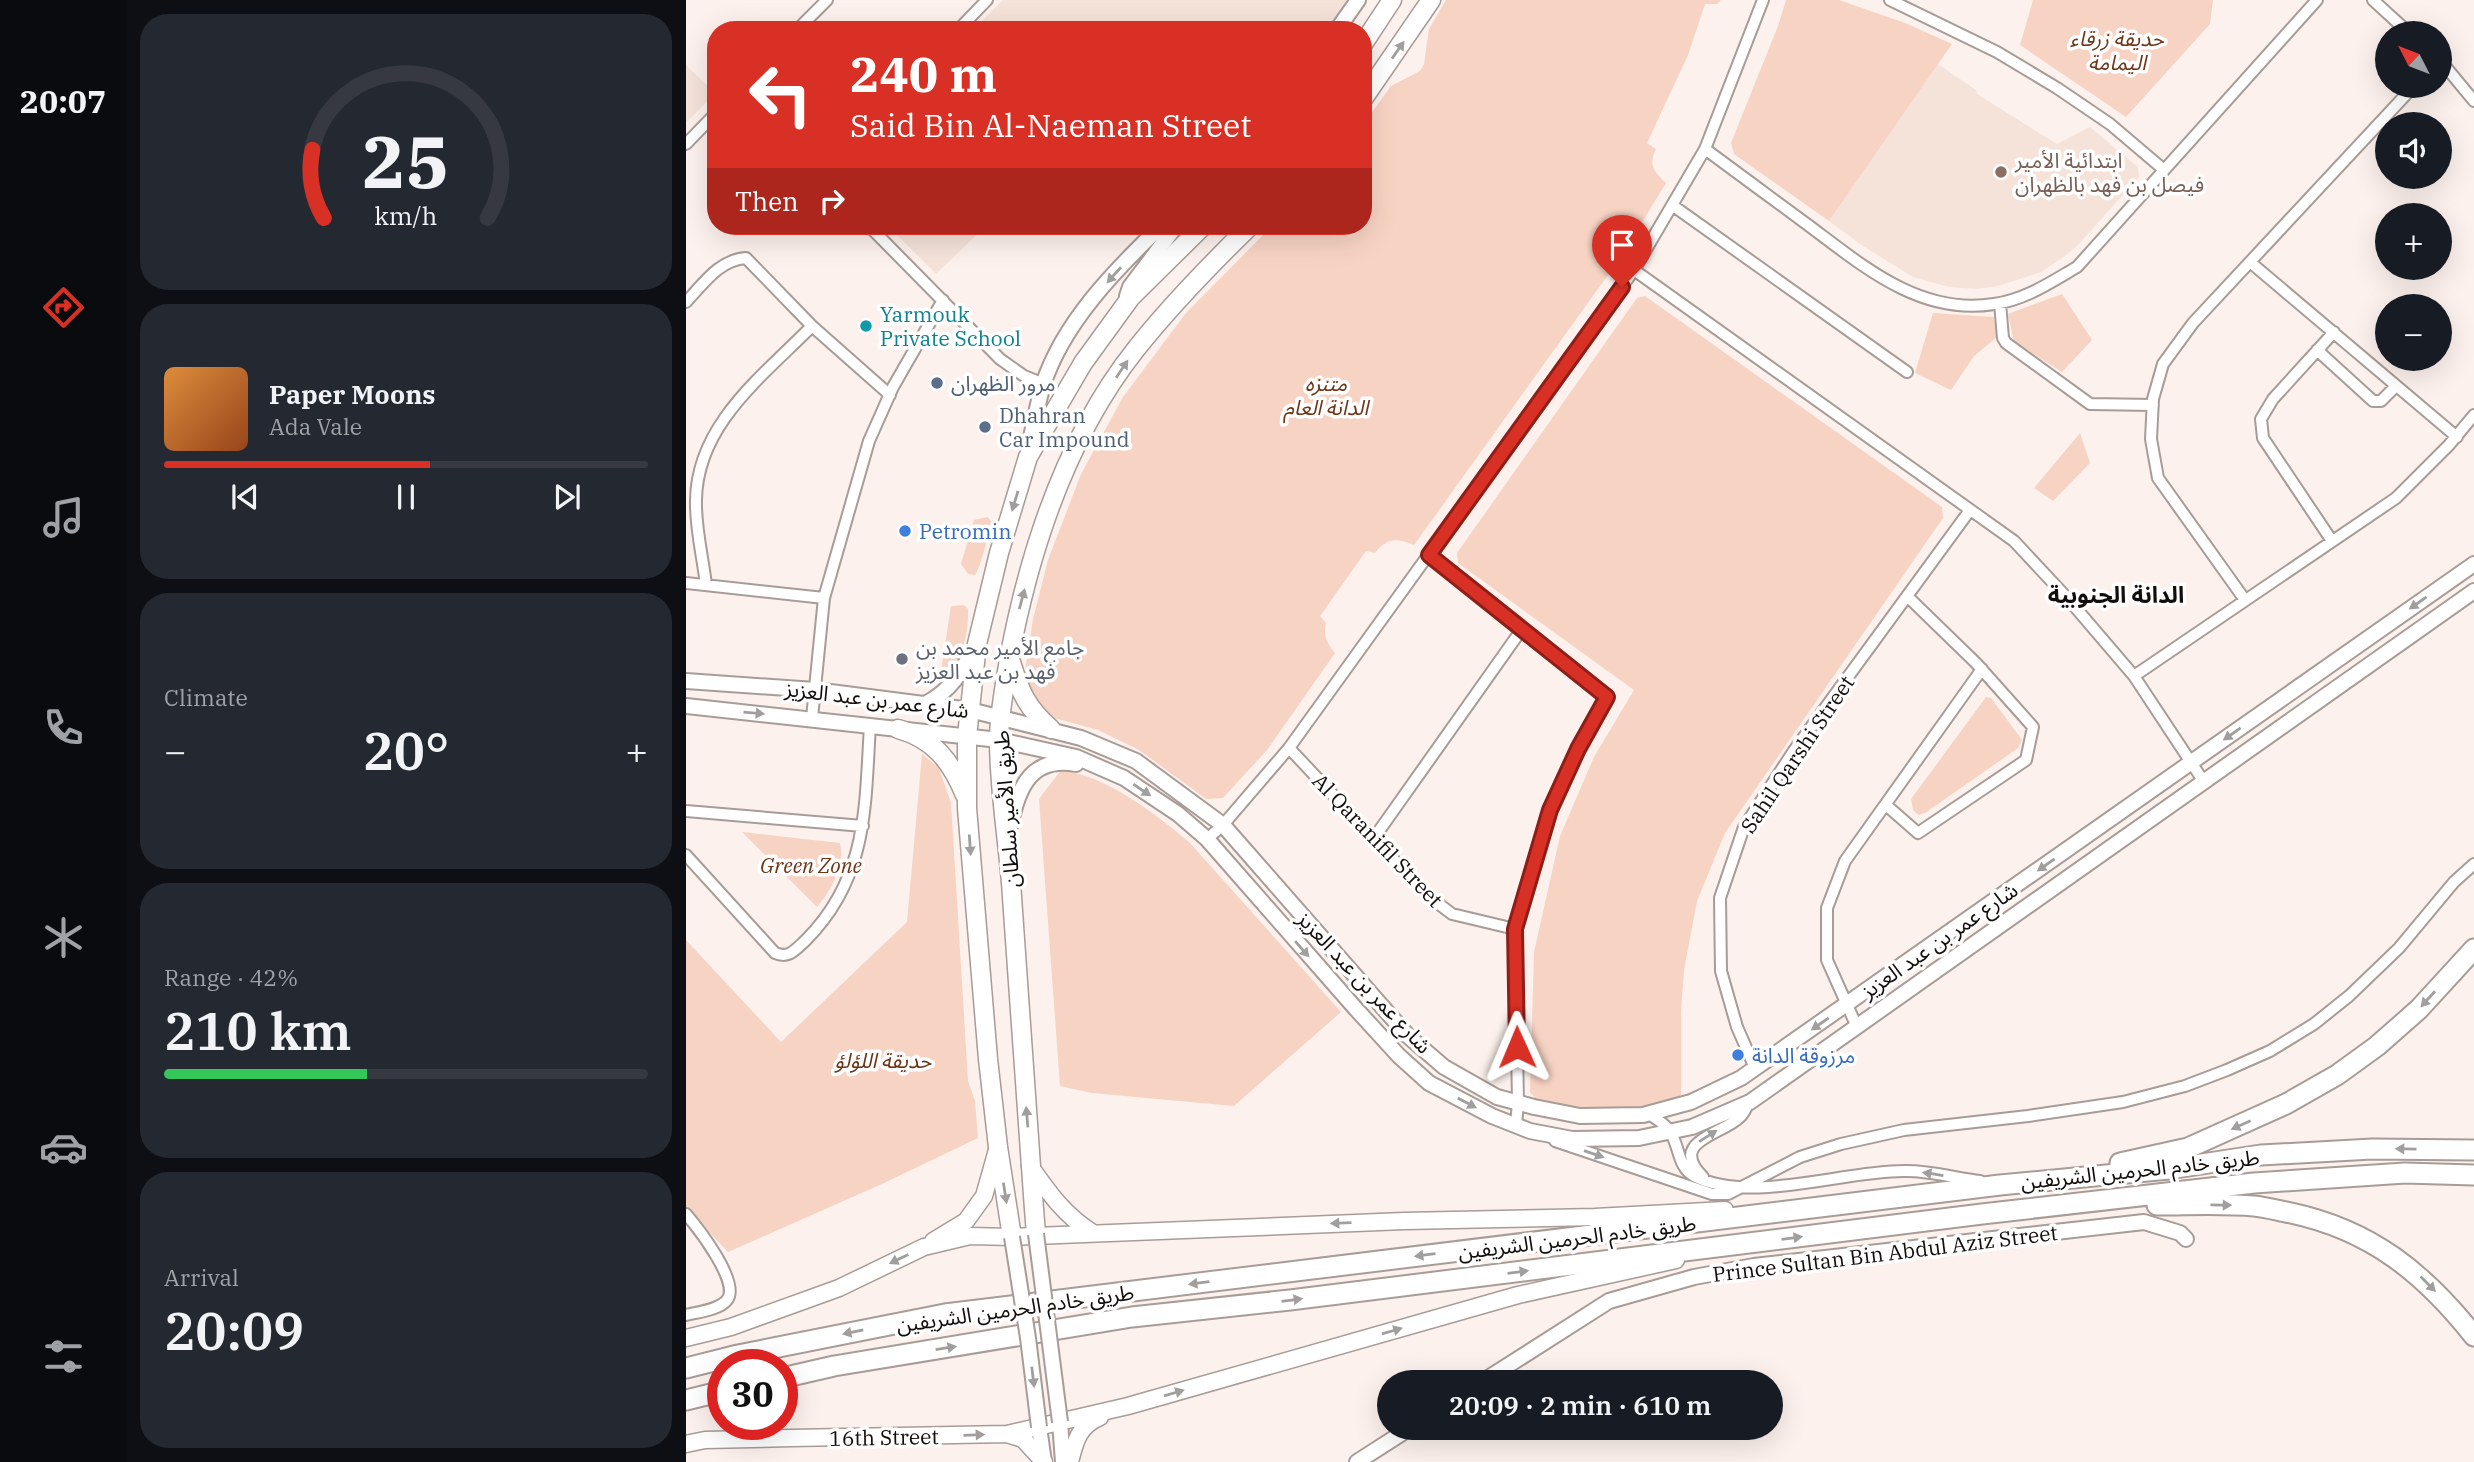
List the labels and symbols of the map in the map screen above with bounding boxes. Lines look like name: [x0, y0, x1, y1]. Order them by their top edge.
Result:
north arrow: [2375, 21, 2452, 98]
park label: حديقة زرقاء اليمامة: [2070, 24, 2165, 76]
one-way arrow: [1391, 41, 1405, 59]
place label: ابتدائية الأمير فيصل بن فهد بالظهران: [2014, 146, 2204, 198]
marker: ابتدائية الأمير فيصل بن فهد بالظهران: [1993, 164, 2009, 180]
pin: [1592, 215, 1652, 287]
one-way arrow: [1106, 266, 1122, 283]
place label: Yarmouk Private School: [880, 300, 1021, 352]
marker: Yarmouk Private School: [858, 318, 874, 334]
one-way arrow: [1115, 360, 1128, 379]
place label: مرور الظهران: [951, 369, 1056, 397]
park label: متنزه الدانة العام: [1283, 369, 1370, 424]
marker: مرور الظهران: [929, 375, 945, 391]
place label: Dhahran Car Impound: [999, 401, 1130, 453]
marker: Dhahran Car Impound: [977, 419, 993, 435]
one-way arrow: [1009, 490, 1019, 511]
place label: Petromin: [919, 517, 1012, 545]
marker: Petromin: [897, 523, 913, 539]
district label: الدانة الجنوبية: [2048, 579, 2184, 609]
one-way arrow: [1017, 588, 1027, 609]
one-way arrow: [2409, 596, 2427, 610]
place label: جامع الأمير محمد بن فهد بن عبد العزيز: [915, 633, 1084, 685]
marker: جامع الأمير محمد بن فهد بن عبد العزيز: [894, 651, 910, 667]
street label: Sahil Qarshi Street: [1734, 670, 1860, 838]
street label: شارع عمر بن عبد العزيز: [782, 674, 971, 726]
one-way arrow: [743, 708, 765, 719]
one-way arrow: [2223, 727, 2241, 741]
street label: طريق الأمير سلطان: [987, 729, 1025, 889]
street label: Al Qaranifil Street: [1307, 767, 1449, 913]
one-way arrow: [1132, 783, 1152, 796]
one-way arrow: [965, 834, 976, 856]
park label: Green Zone: [760, 851, 863, 879]
one-way arrow: [2037, 858, 2055, 872]
street label: شارع عمر بن عبد العزيز: [1854, 875, 2024, 1007]
street label: شارع عمر بن عبد العزيز: [1290, 904, 1438, 1061]
one-way arrow: [1294, 940, 1310, 958]
one-way arrow: [2420, 990, 2436, 1008]
position arrow: [1480, 1010, 1554, 1084]
one-way arrow: [1811, 1017, 1829, 1031]
place label: مرزوقة الدانة: [1752, 1041, 1855, 1069]
park label: حديقة اللؤلؤ: [835, 1046, 932, 1074]
marker: مرزوقة الدانة: [1730, 1047, 1746, 1063]
one-way arrow: [1457, 1097, 1477, 1108]
one-way arrow: [1021, 1106, 1032, 1128]
one-way arrow: [2230, 1120, 2251, 1131]
one-way arrow: [1698, 1130, 1718, 1143]
street label: طريق خادم الحرمين الشريفين: [2019, 1143, 2261, 1198]
one-way arrow: [2395, 1143, 2417, 1155]
one-way arrow: [1583, 1149, 1604, 1160]
one-way arrow: [1922, 1168, 1944, 1179]
one-way arrow: [1000, 1182, 1011, 1204]
one-way arrow: [2210, 1199, 2232, 1211]
street label: طريق خادم الحرمين الشريفين: [1456, 1208, 1698, 1268]
one-way arrow: [1330, 1218, 1352, 1229]
street label: Prince Sultan Bin Abdul Aziz Street: [1711, 1218, 2059, 1288]
one-way arrow: [1782, 1232, 1804, 1243]
one-way arrow: [1414, 1249, 1436, 1260]
one-way arrow: [889, 1253, 909, 1264]
one-way arrow: [1507, 1266, 1529, 1277]
one-way arrow: [2420, 1275, 2436, 1292]
street label: طريق خادم الحرمين الشريفين: [894, 1277, 1136, 1342]
one-way arrow: [1188, 1277, 1210, 1288]
one-way arrow: [1281, 1295, 1303, 1306]
one-way arrow: [1382, 1325, 1403, 1335]
one-way arrow: [842, 1327, 864, 1338]
one-way arrow: [935, 1342, 957, 1353]
speed limit sign: 30: [707, 1349, 798, 1440]
one-way arrow: [1028, 1366, 1039, 1388]
one-way arrow: [1163, 1387, 1185, 1398]
street label: 16th Street: [829, 1422, 939, 1452]
one-way arrow: [964, 1429, 986, 1441]

